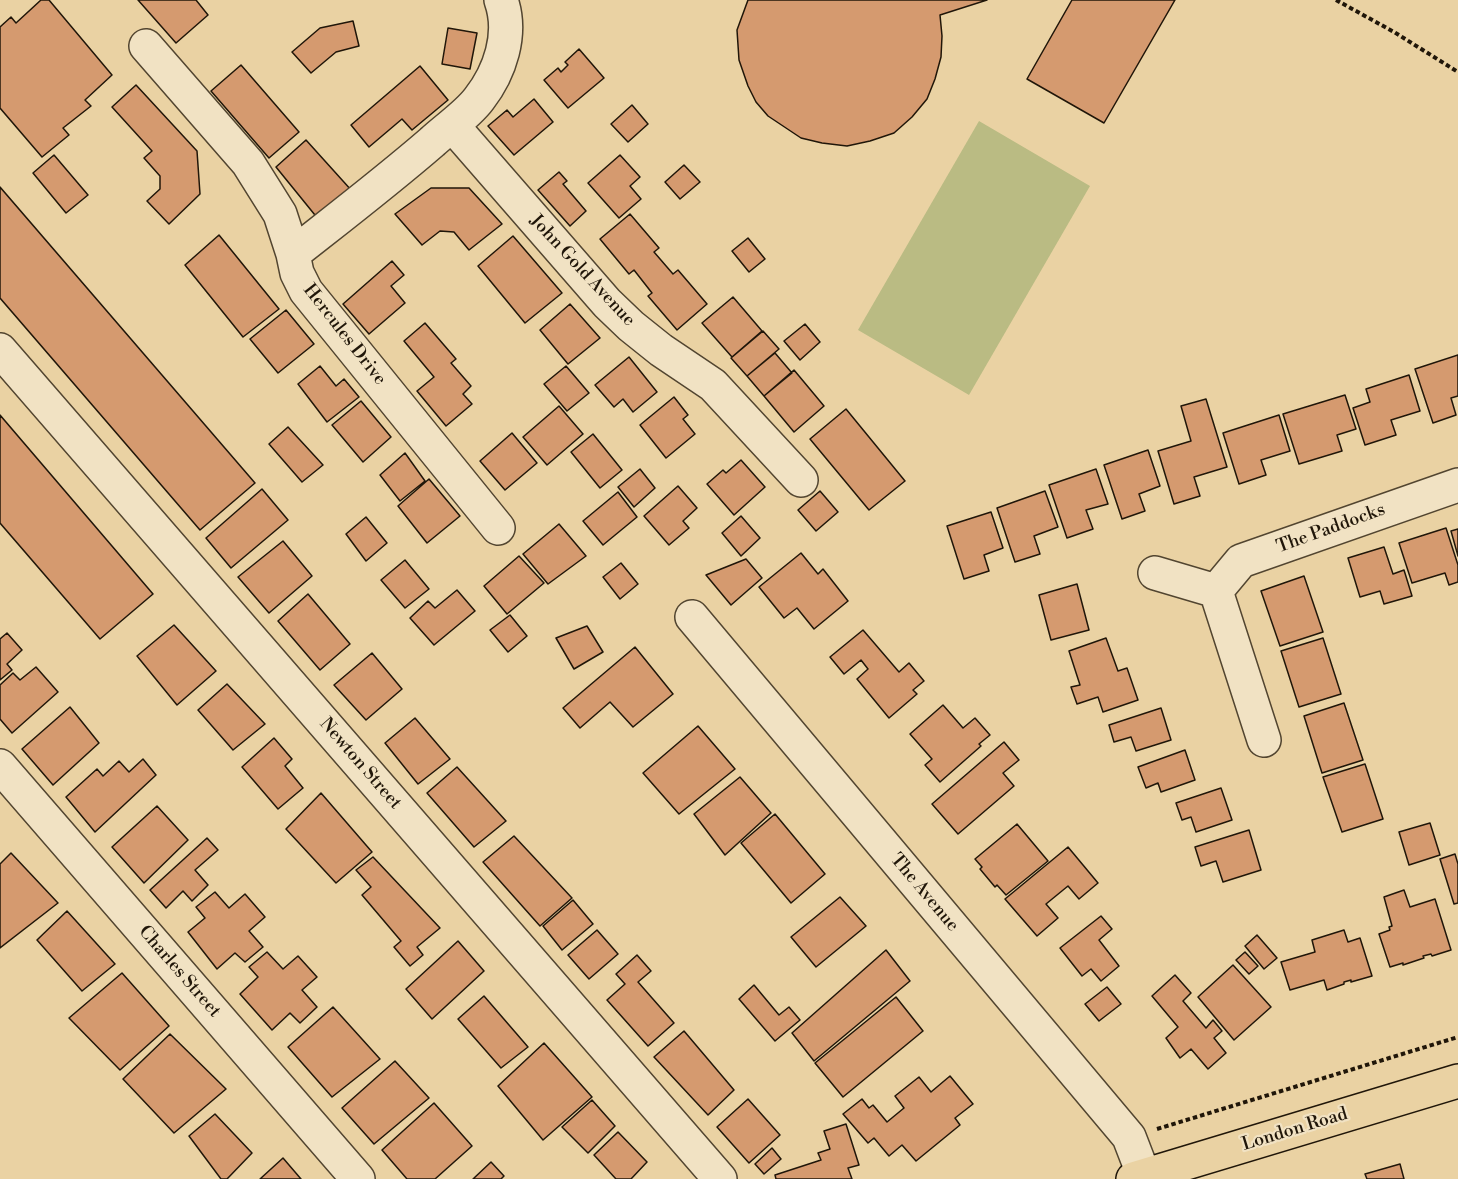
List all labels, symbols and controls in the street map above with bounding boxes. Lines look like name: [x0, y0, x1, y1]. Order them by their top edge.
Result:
street label: John Gold Avenue: [525, 211, 639, 331]
street label: Hercules Drive: [298, 280, 390, 390]
street label: The Paddocks: [1274, 499, 1388, 559]
street label: Newton Street: [314, 714, 406, 814]
street label: The Avenue: [885, 850, 963, 936]
street label: Charles Street: [133, 922, 225, 1022]
street label: London Road: [1240, 1104, 1350, 1156]

